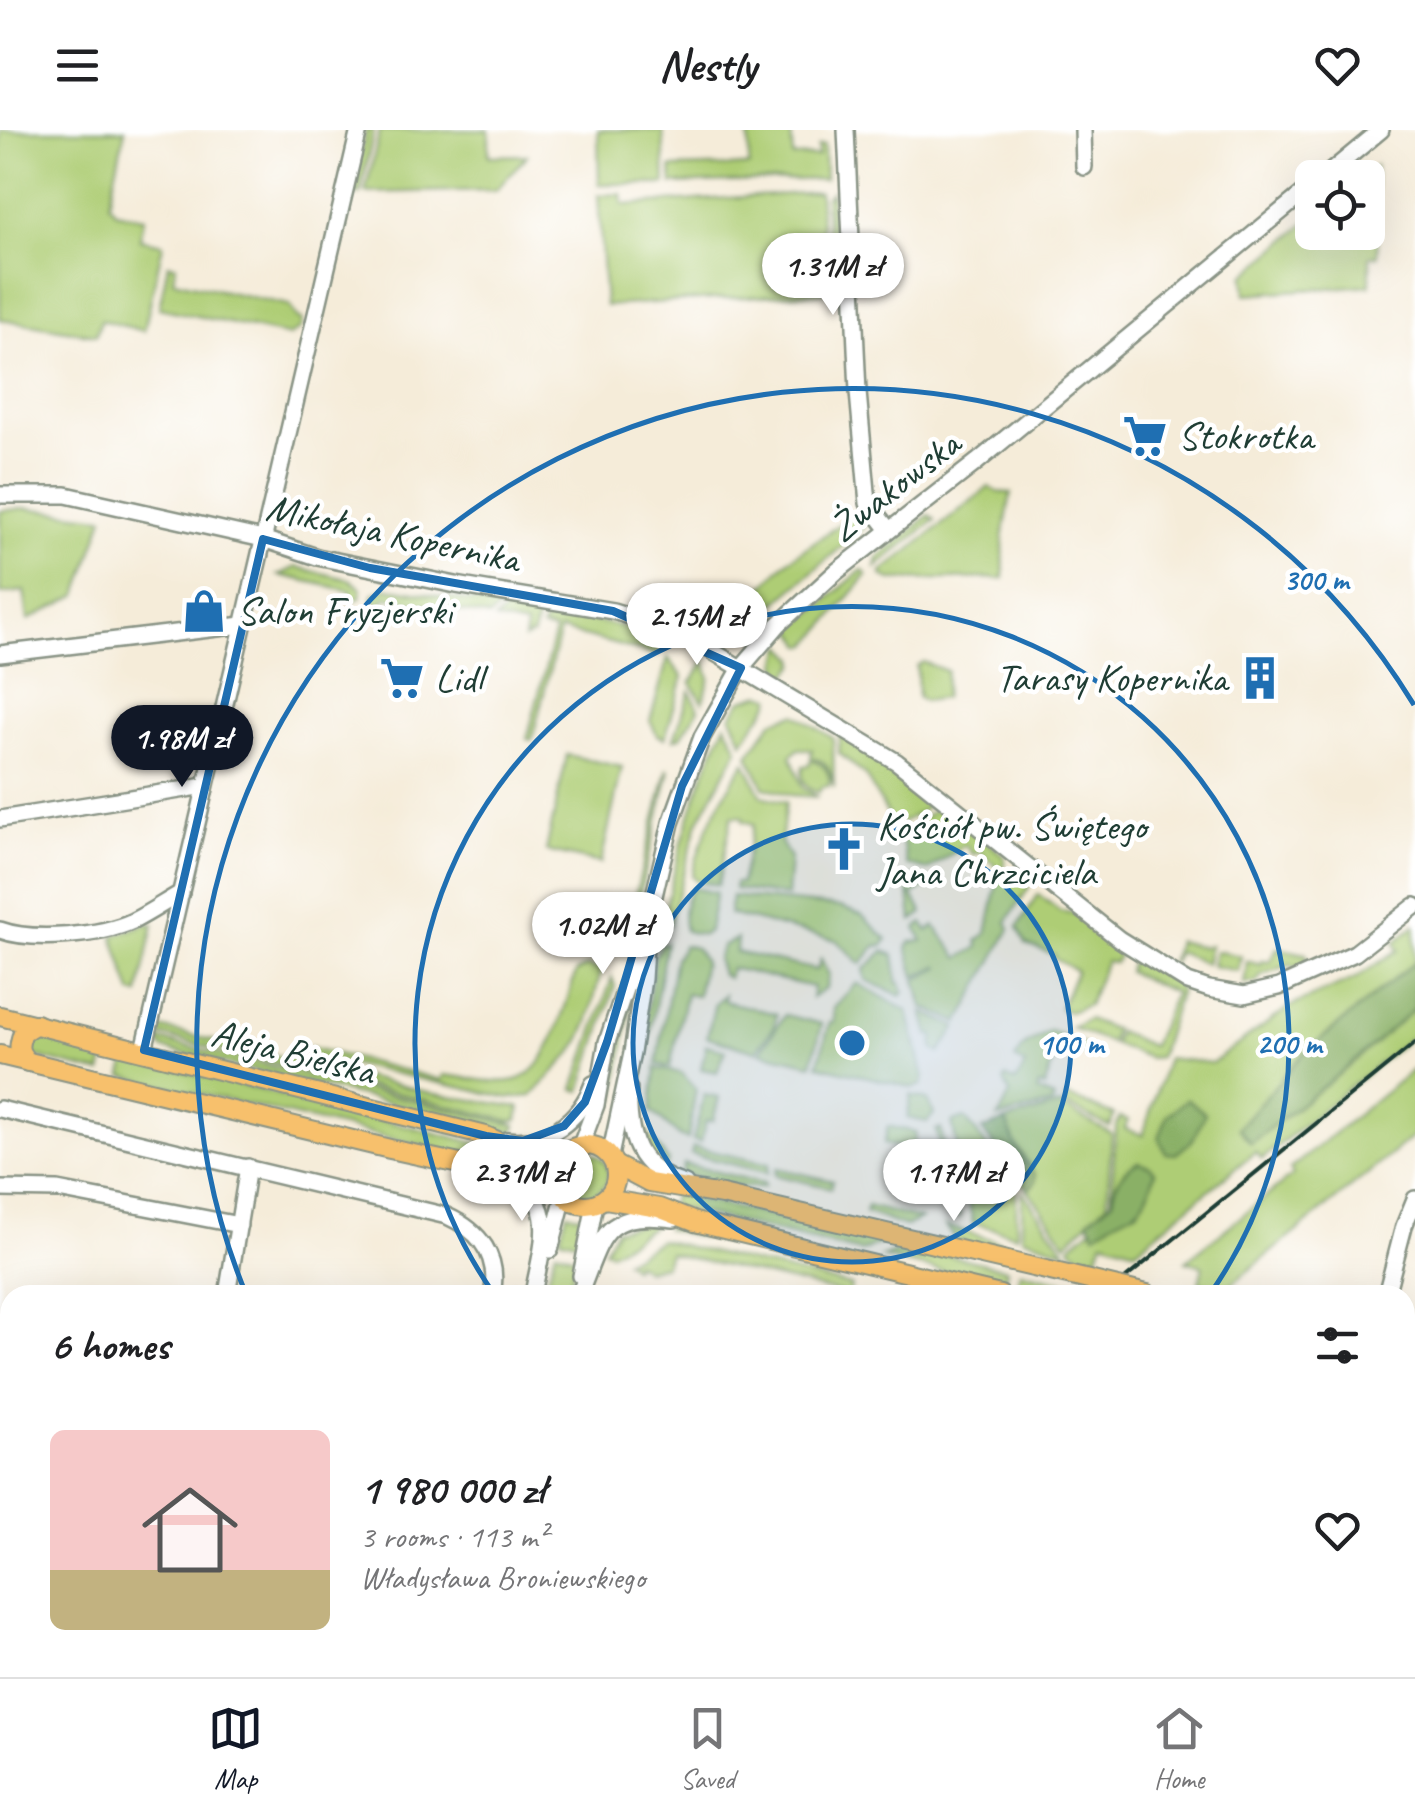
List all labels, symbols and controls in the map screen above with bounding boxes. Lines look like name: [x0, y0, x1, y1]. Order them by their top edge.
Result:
text: Nestly: [659, 37, 756, 94]
icon: menu: [50, 38, 105, 93]
icon: heart: [1310, 38, 1365, 93]
map controls: [1295, 160, 1385, 250]
button: locate: [1295, 160, 1385, 250]
pin: 1.31M zł: [730, 233, 936, 318]
text: 1.31M zł: [784, 245, 882, 286]
place label: Stokrotka: [1178, 411, 1317, 461]
supermarket icon: Stokrotka: [1121, 412, 1169, 460]
street label: Żwakowska: [818, 417, 973, 553]
street label: Mikołaja Kopernika: [262, 482, 528, 585]
text: 300 m: [1284, 561, 1351, 599]
pin: 2.15M zł: [594, 583, 800, 668]
place label: Salon Fryzjerski: [237, 586, 457, 636]
shop icon: Salon Fryzjerski: [180, 587, 228, 635]
text: 2.15M zł: [648, 595, 746, 636]
place label: Lidl: [435, 653, 489, 703]
place label: Tarasy Kopernika: [996, 653, 1231, 703]
supermarket icon: Lidl: [378, 654, 426, 702]
building icon: Tarasy Kopernika: [1236, 654, 1284, 702]
pin: 1.98M zł: [79, 705, 285, 790]
text: 1.98M zł: [133, 717, 231, 758]
place label: Kościół pw. Świętego Jana Chrzciciela: [875, 801, 1150, 897]
church icon: Kościół pw. Świętego Jana Chrzciciela: [820, 825, 868, 873]
pin: 1.02M zł: [500, 892, 706, 977]
text: 1.02M zł: [554, 904, 652, 945]
street label: Aleja Bielska: [206, 1008, 382, 1097]
centre of rings: [834, 1025, 870, 1061]
text: 100 m: [1039, 1025, 1106, 1063]
text: 200 m: [1257, 1025, 1324, 1063]
pin: 2.31M zł: [419, 1139, 625, 1224]
pin: 1.17M zł: [851, 1139, 1057, 1224]
text: 2.31M zł: [473, 1151, 571, 1192]
text: 1.17M zł: [905, 1151, 1003, 1192]
icon: filters: [1310, 1318, 1365, 1373]
text: 6 homes: [50, 1319, 169, 1372]
text: 1 980 000 zł: [360, 1463, 545, 1516]
icon: home: [130, 1470, 250, 1590]
icon: heart: [1310, 1503, 1365, 1558]
text: 3 rooms · 113 m²: [360, 1516, 547, 1557]
text: Władysława Broniewskiego: [360, 1557, 645, 1598]
tab: Map: [208, 1701, 263, 1796]
tab: Saved: [680, 1701, 735, 1796]
tab: Home: [1152, 1701, 1207, 1796]

